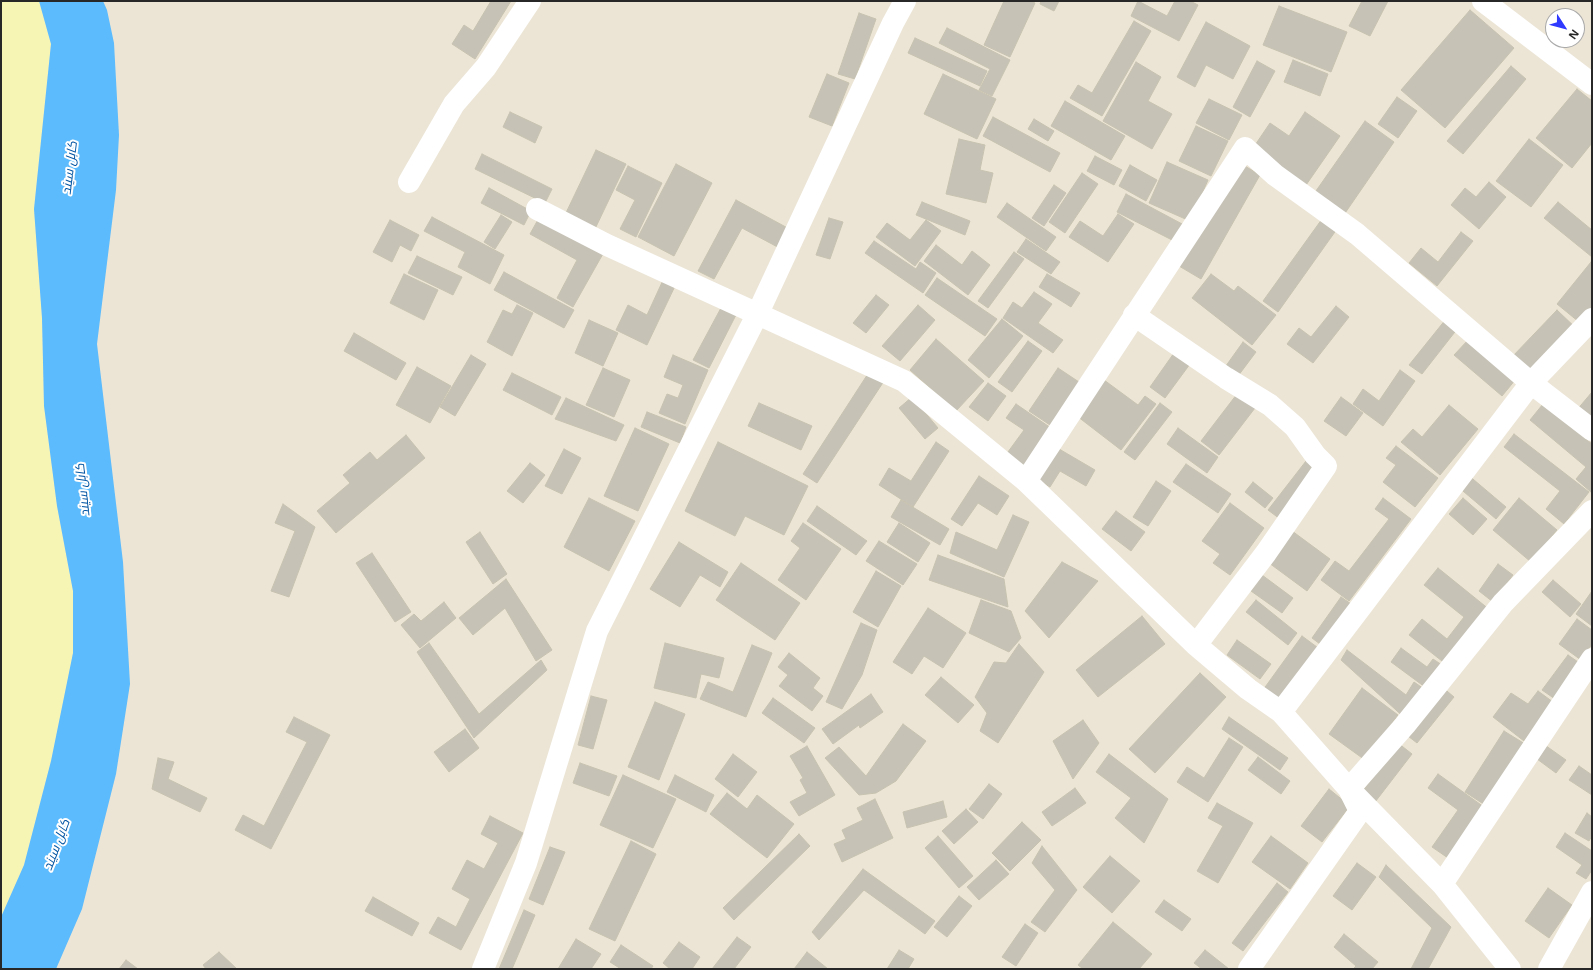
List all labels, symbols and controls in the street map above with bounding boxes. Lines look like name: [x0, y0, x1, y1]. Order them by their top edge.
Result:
north arrow: [1545, 8, 1585, 48]
text: N: [1566, 27, 1583, 43]
water label: کابل سيند: [59, 141, 81, 195]
water label: کابل سيند: [72, 463, 94, 517]
water label: کابل سيند: [40, 817, 74, 873]

